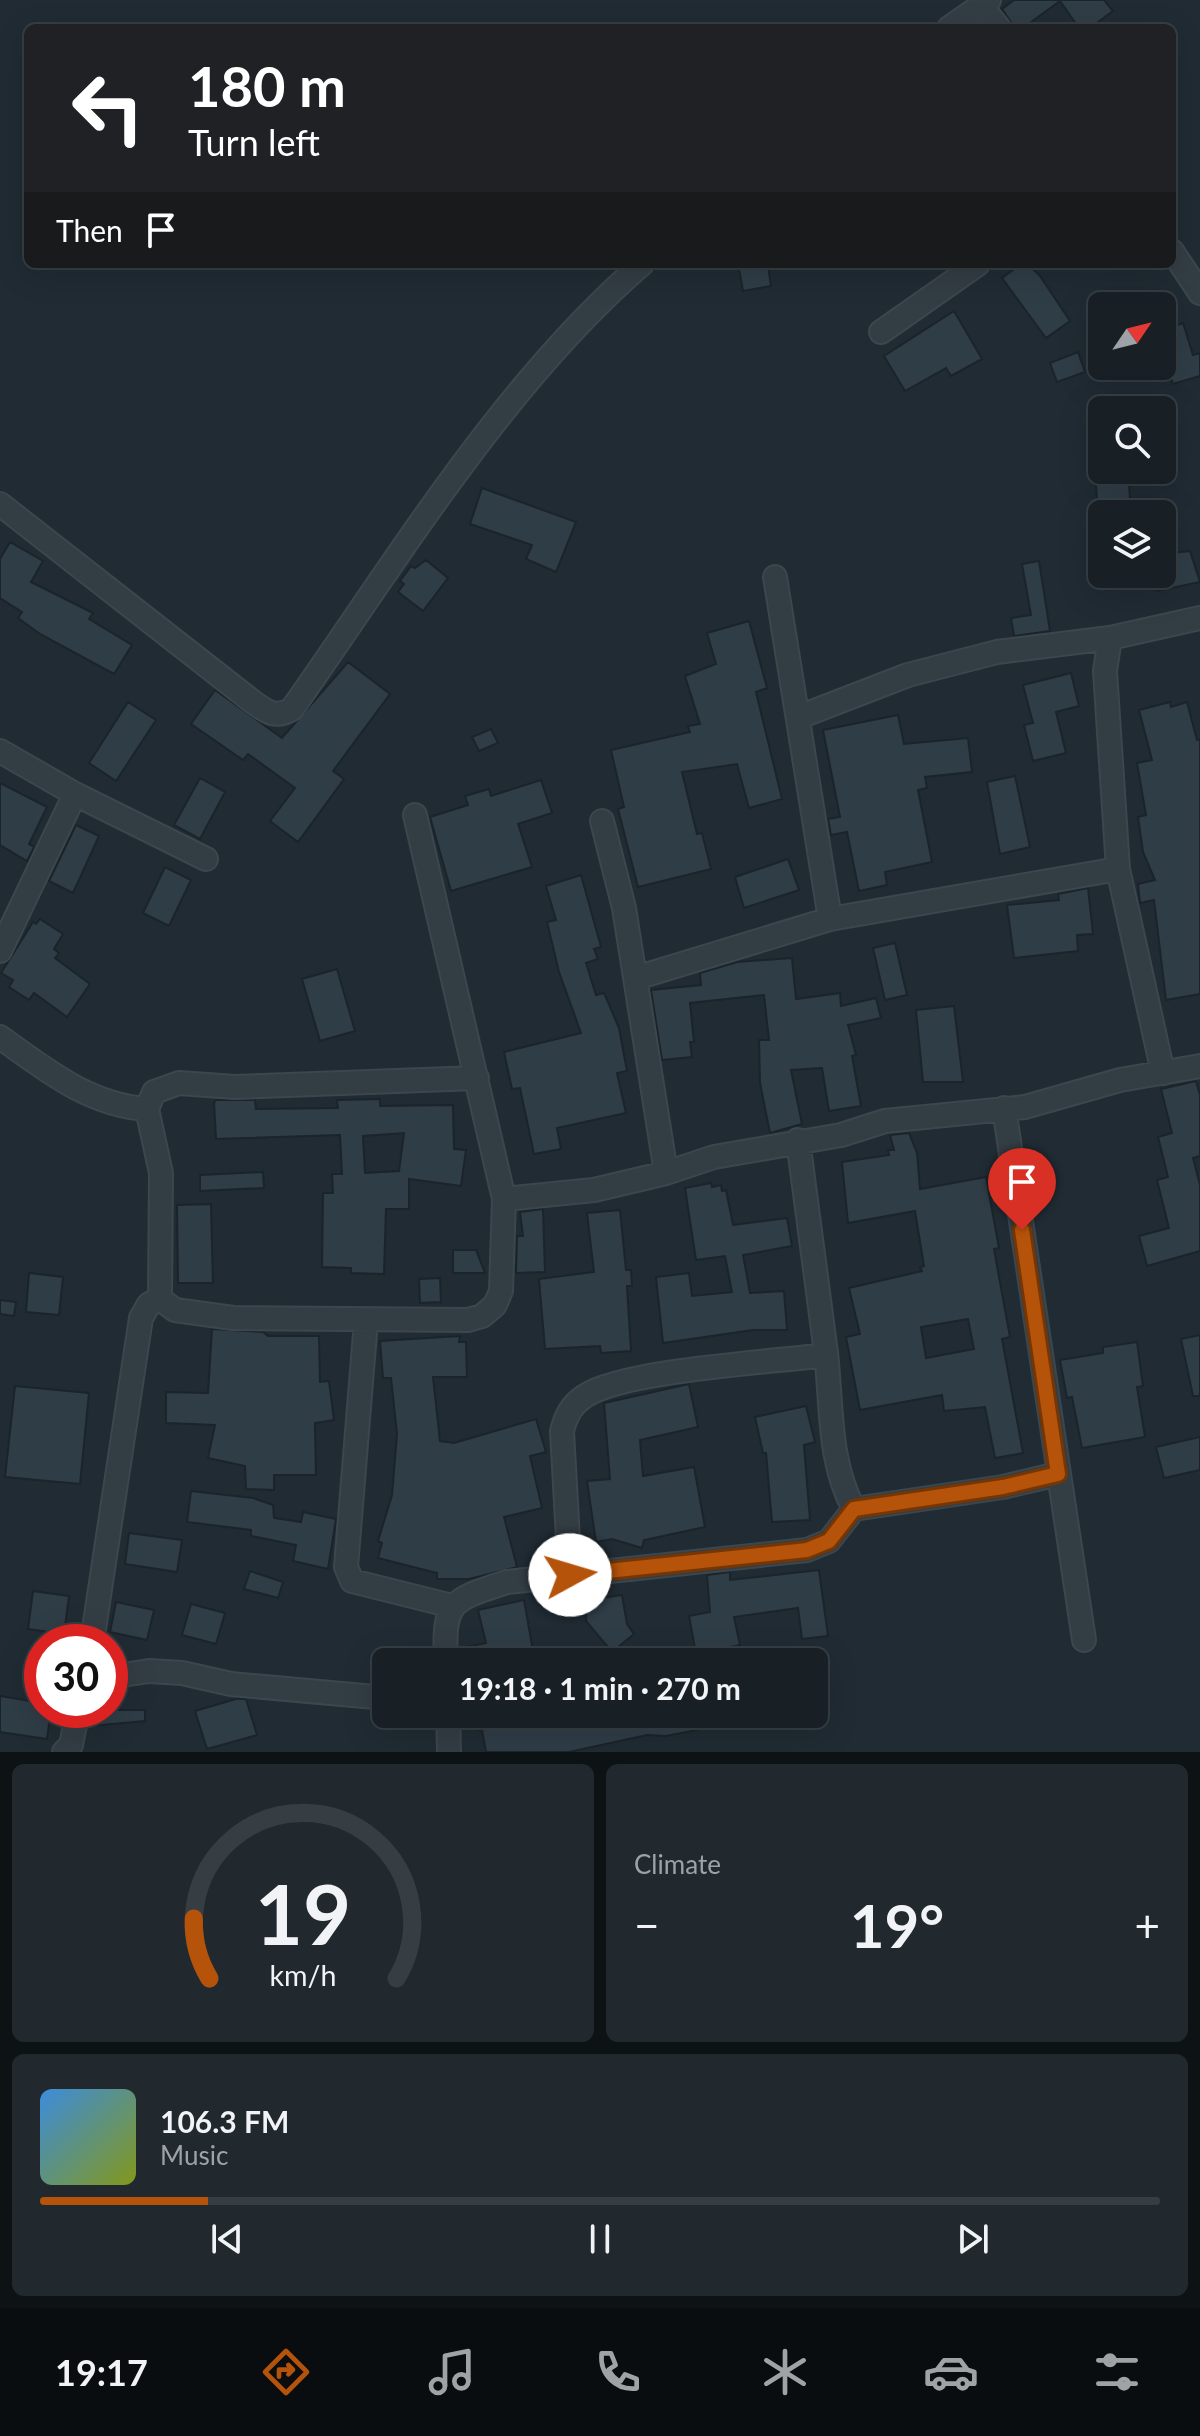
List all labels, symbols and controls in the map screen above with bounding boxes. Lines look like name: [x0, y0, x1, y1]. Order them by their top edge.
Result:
text: 180 m: [188, 52, 346, 119]
icon: left: [56, 56, 160, 160]
text: Turn left: [188, 120, 320, 164]
icon: arrive: [139, 208, 183, 252]
text: Then: [56, 212, 123, 248]
north arrow: [1088, 292, 1176, 380]
map controls: [1088, 292, 1176, 588]
button: search: [1088, 396, 1176, 484]
button: layers: [1088, 500, 1176, 588]
pin: [988, 1148, 1056, 1230]
icon: arrive: [1000, 1160, 1044, 1204]
position arrow: [528, 1533, 612, 1617]
speed limit sign: 30: [24, 1624, 128, 1728]
text: 19:18 · 1 min · 270 m: [459, 1670, 741, 1706]
text: Climate: [634, 1848, 721, 1880]
text: 19: [255, 1863, 351, 1963]
text: 19°: [850, 1889, 944, 1961]
text: −: [634, 1899, 660, 1951]
text: +: [1134, 1899, 1160, 1951]
text: km/h: [270, 1958, 336, 1992]
text: 106.3 FM: [160, 2103, 289, 2139]
text: Music: [160, 2139, 228, 2171]
icon: previous: [205, 2217, 249, 2261]
icon: pause: [578, 2217, 622, 2261]
icon: next: [951, 2217, 995, 2261]
icon: directions: [258, 2344, 314, 2400]
icon: music: [424, 2344, 480, 2400]
icon: phone: [590, 2344, 646, 2400]
icon: climate: [757, 2344, 813, 2400]
icon: car: [923, 2344, 979, 2400]
icon: filters: [1089, 2344, 1145, 2400]
text: 19:17: [55, 2350, 148, 2394]

